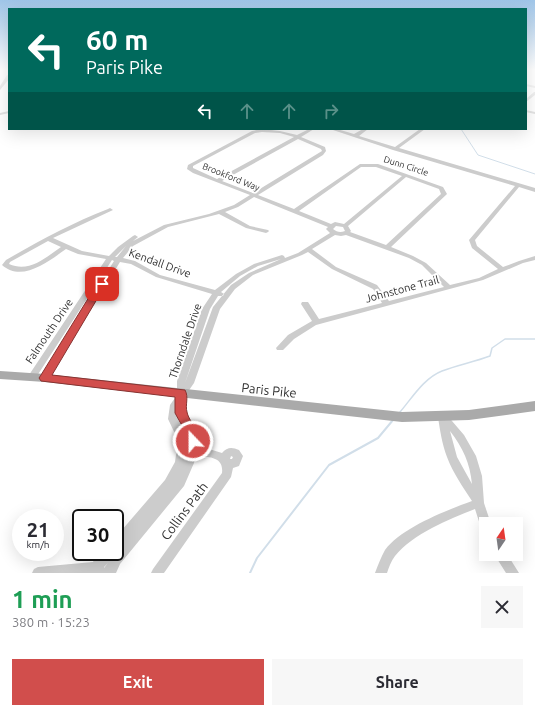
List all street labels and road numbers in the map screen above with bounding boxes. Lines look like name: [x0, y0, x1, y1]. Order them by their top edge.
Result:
street label: Dunn Circle: [382, 154, 430, 178]
street label: Brookford Way: [201, 161, 262, 193]
street label: Kendall Drive: [127, 246, 193, 280]
street label: Johnstone Trail: [364, 273, 440, 305]
street label: Falmouth Drive: [23, 296, 75, 366]
street label: Thorndale Drive: [166, 302, 204, 380]
street label: Paris Pike: [241, 380, 297, 400]
street label: Collins Path: [158, 479, 210, 543]

